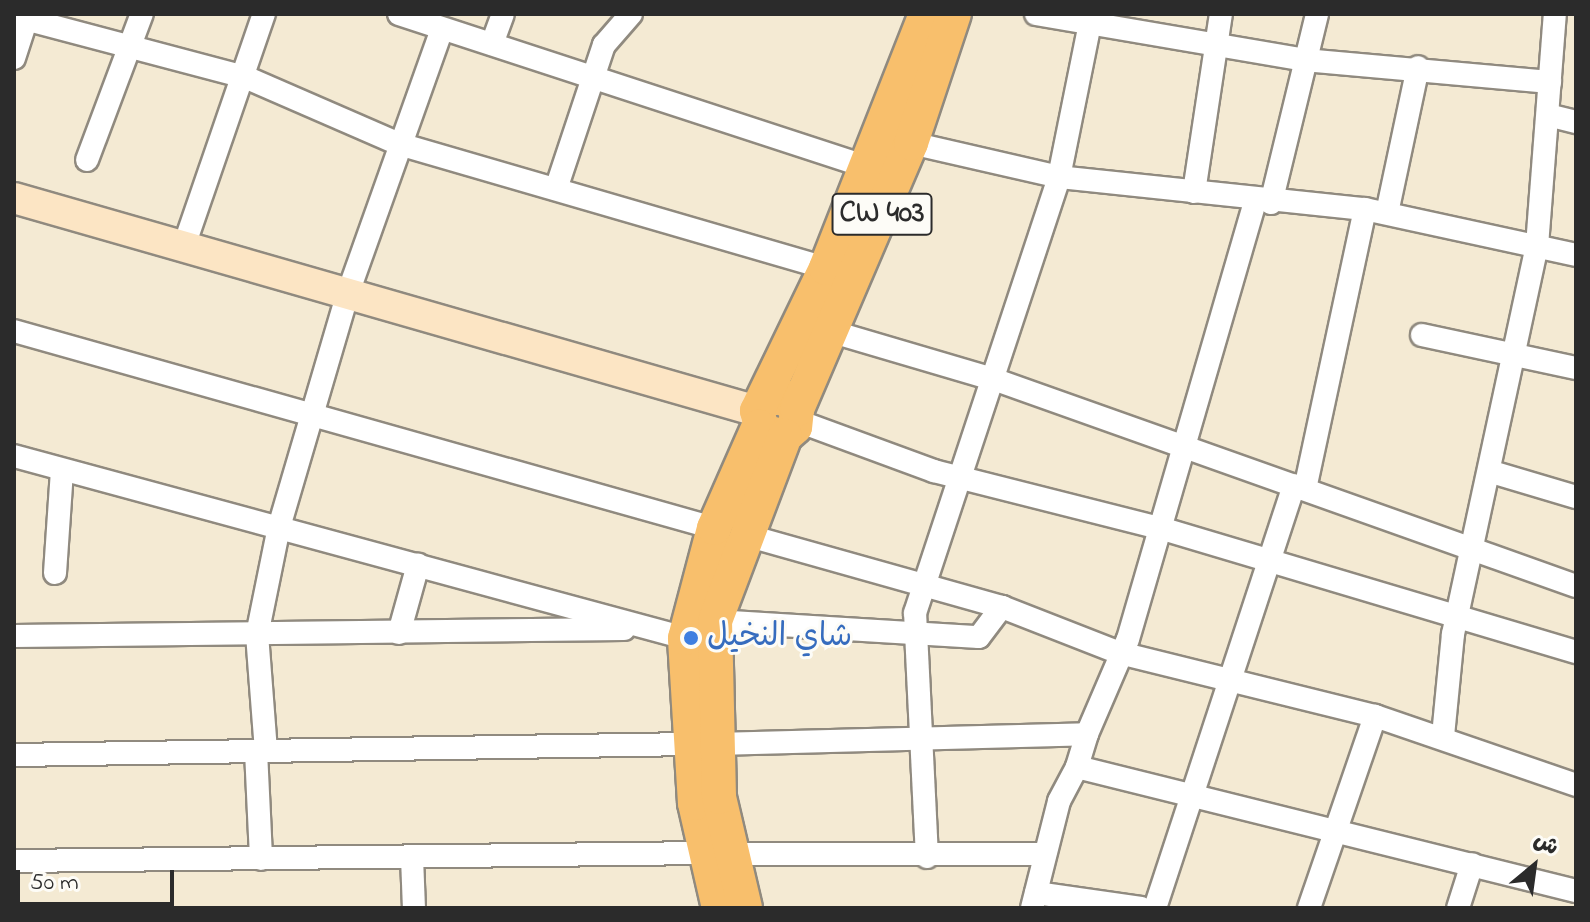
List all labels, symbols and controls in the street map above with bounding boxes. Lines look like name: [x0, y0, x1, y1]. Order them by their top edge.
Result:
road number: CW 403: [830, 188, 934, 240]
place label: شاي النخيل: [707, 619, 852, 657]
marker: شاي النخيل: [682, 629, 700, 647]
text: ش: [1527, 825, 1564, 865]
north arrow: [1494, 826, 1574, 906]
scale bar: [20, 854, 178, 904]
text: 50 m: [30, 866, 79, 901]

